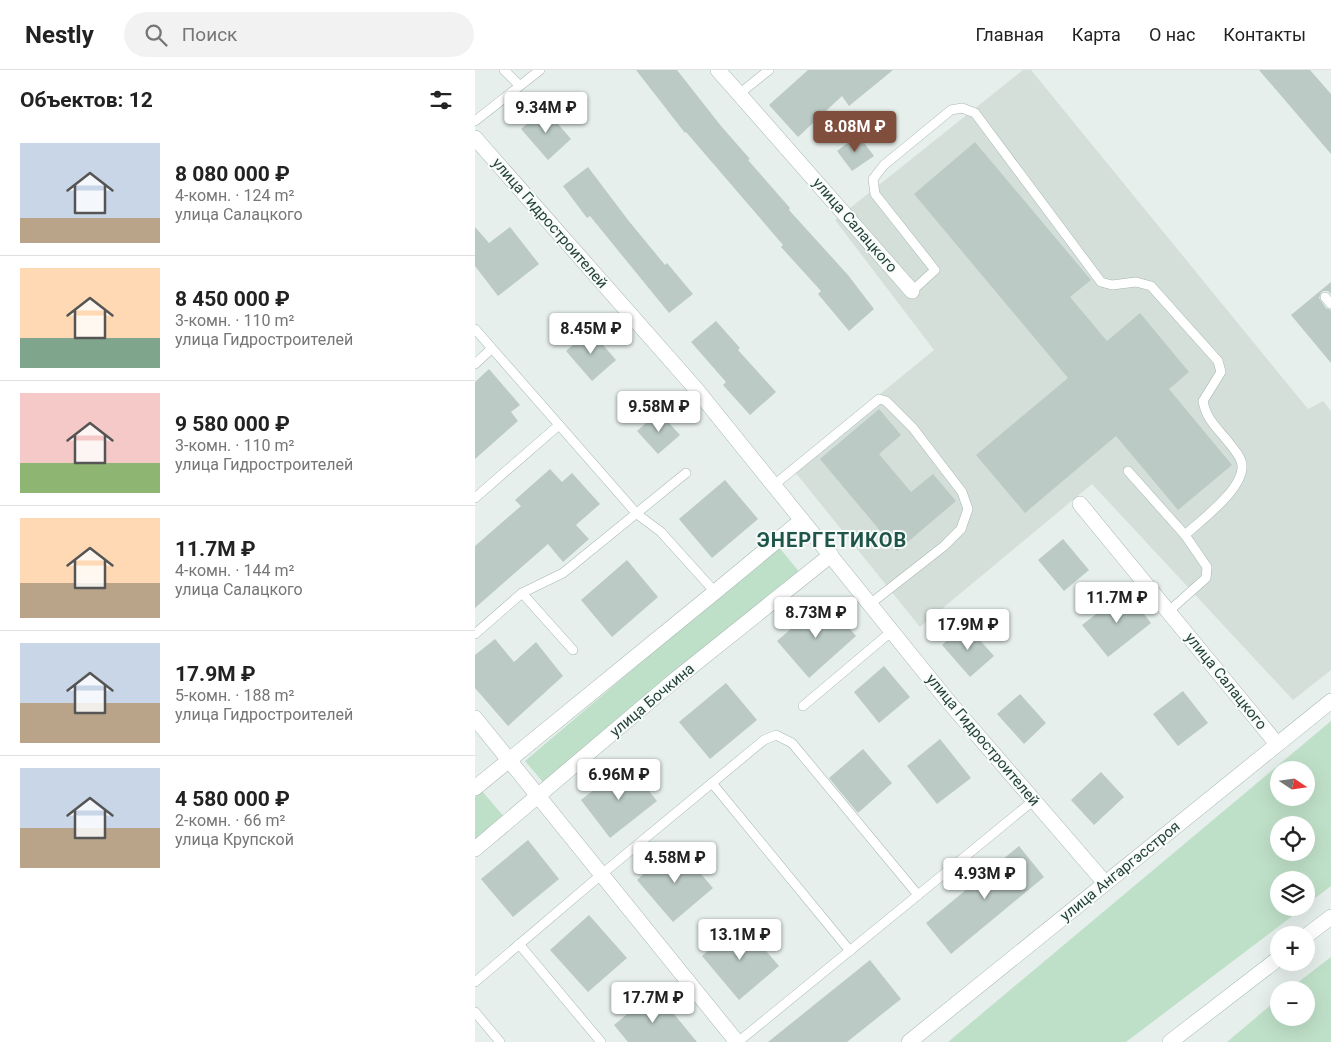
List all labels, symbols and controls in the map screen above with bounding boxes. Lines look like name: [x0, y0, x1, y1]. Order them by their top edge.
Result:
search box: [124, 12, 474, 57]
text: Nestly: [25, 21, 94, 49]
icon: search: [142, 21, 170, 49]
text: Поиск: [182, 23, 237, 46]
text: Главная: [975, 24, 1044, 45]
text: Карта: [1072, 24, 1121, 45]
text: О нас: [1149, 24, 1195, 45]
text: Контакты: [1223, 24, 1306, 45]
icon: filters: [427, 86, 455, 114]
text: Объектов: 12: [20, 88, 153, 112]
pin: 9.34M ₽: [500, 92, 592, 134]
text: 9.34M ₽: [515, 98, 577, 117]
pin: 8.08M ₽: [809, 111, 901, 153]
text: 8.08M ₽: [824, 117, 886, 136]
street label: улица Гидростроителей: [488, 154, 612, 292]
text: 8 080 000 ₽: [175, 162, 290, 186]
icon: home: [60, 163, 120, 223]
street label: улица Салацкого: [809, 174, 901, 276]
text: 4-комн. · 124 m²: [175, 186, 294, 205]
text: улица Салацкого: [175, 205, 303, 224]
text: 8 450 000 ₽: [175, 287, 290, 311]
icon: home: [60, 288, 120, 348]
text: 3-комн. · 110 m²: [175, 311, 294, 330]
pin: 8.45M ₽: [545, 312, 637, 355]
text: 8.45M ₽: [560, 319, 622, 338]
text: улица Гидростроителей: [175, 330, 353, 349]
pin: 9.58M ₽: [613, 390, 705, 433]
text: 9.58M ₽: [628, 397, 690, 416]
text: 9 580 000 ₽: [175, 412, 290, 436]
icon: home: [60, 413, 120, 473]
text: 3-комн. · 110 m²: [175, 436, 294, 455]
text: улица Гидростроителей: [175, 455, 353, 474]
district label: ЭНЕРГЕТИКОВ: [757, 528, 907, 552]
text: 11.7M ₽: [175, 537, 256, 561]
icon: home: [60, 538, 120, 598]
text: 4-комн. · 144 m²: [175, 561, 294, 580]
text: улица Салацкого: [175, 580, 303, 599]
pin: 11.7M ₽: [1071, 582, 1163, 624]
text: 11.7M ₽: [1086, 588, 1148, 607]
pin: 8.73M ₽: [770, 596, 862, 639]
text: 8.73M ₽: [785, 603, 847, 622]
pin: 17.9M ₽: [922, 608, 1014, 651]
text: 17.9M ₽: [937, 615, 999, 634]
street label: улица Салацкого: [1181, 629, 1271, 733]
street label: улица Бочкина: [606, 659, 698, 741]
text: 17.9M ₽: [175, 662, 256, 686]
icon: home: [60, 663, 120, 723]
street label: улица Гидростроителей: [922, 670, 1044, 810]
text: 5-комн. · 188 m²: [175, 686, 294, 705]
text: улица Гидростроителей: [175, 705, 353, 724]
pin: 6.96M ₽: [573, 758, 665, 801]
north arrow: [1270, 761, 1315, 806]
map controls: [1270, 761, 1315, 1026]
text: 6.96M ₽: [588, 765, 650, 784]
text: 4 580 000 ₽: [175, 787, 290, 811]
icon: home: [60, 788, 120, 848]
text: 2-комн. · 66 m²: [175, 811, 285, 830]
button: locate: [1270, 816, 1315, 861]
street label: улица Ангаргэсстроя: [1057, 817, 1183, 925]
text: улица Крупской: [175, 830, 294, 849]
pin: 4.58M ₽: [629, 842, 721, 884]
text: 4.58M ₽: [644, 848, 706, 867]
pin: 4.93M ₽: [939, 858, 1031, 900]
text: 4.93M ₽: [954, 864, 1016, 883]
button: layers: [1270, 871, 1315, 916]
pin: 13.1M ₽: [694, 918, 786, 961]
text: 13.1M ₽: [709, 925, 771, 944]
button: +: [1270, 926, 1315, 971]
button: −: [1270, 981, 1315, 1026]
pin: 17.7M ₽: [607, 982, 699, 1024]
text: 17.7M ₽: [622, 988, 684, 1007]

